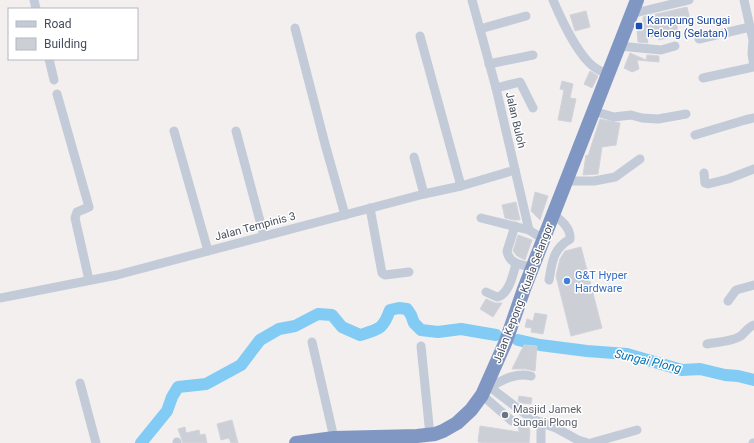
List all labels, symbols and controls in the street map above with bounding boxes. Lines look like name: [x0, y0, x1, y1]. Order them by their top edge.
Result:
legend: [8, 8, 138, 60]
place label: Kampung Sungai Pelong (Selatan): [647, 14, 730, 40]
text: Road: [44, 17, 72, 31]
marker: Kampung Sungai Pelong (Selatan): [634, 21, 644, 31]
text: Building: [44, 37, 87, 51]
street label: Jalan Buloh: [503, 91, 528, 150]
street label: Jalan Tempinis 3: [213, 209, 297, 244]
street label: Jalan Kepong - Kuala Selangor: [491, 221, 556, 365]
place label: G&T Hyper Hardware: [575, 269, 627, 295]
marker: G&T Hyper Hardware: [562, 276, 572, 286]
water label: Sungai Plong: [613, 347, 683, 376]
place label: Masjid Jamek Sungai Plong: [513, 403, 582, 429]
marker: Masjid Jamek Sungai Plong: [500, 410, 510, 420]

